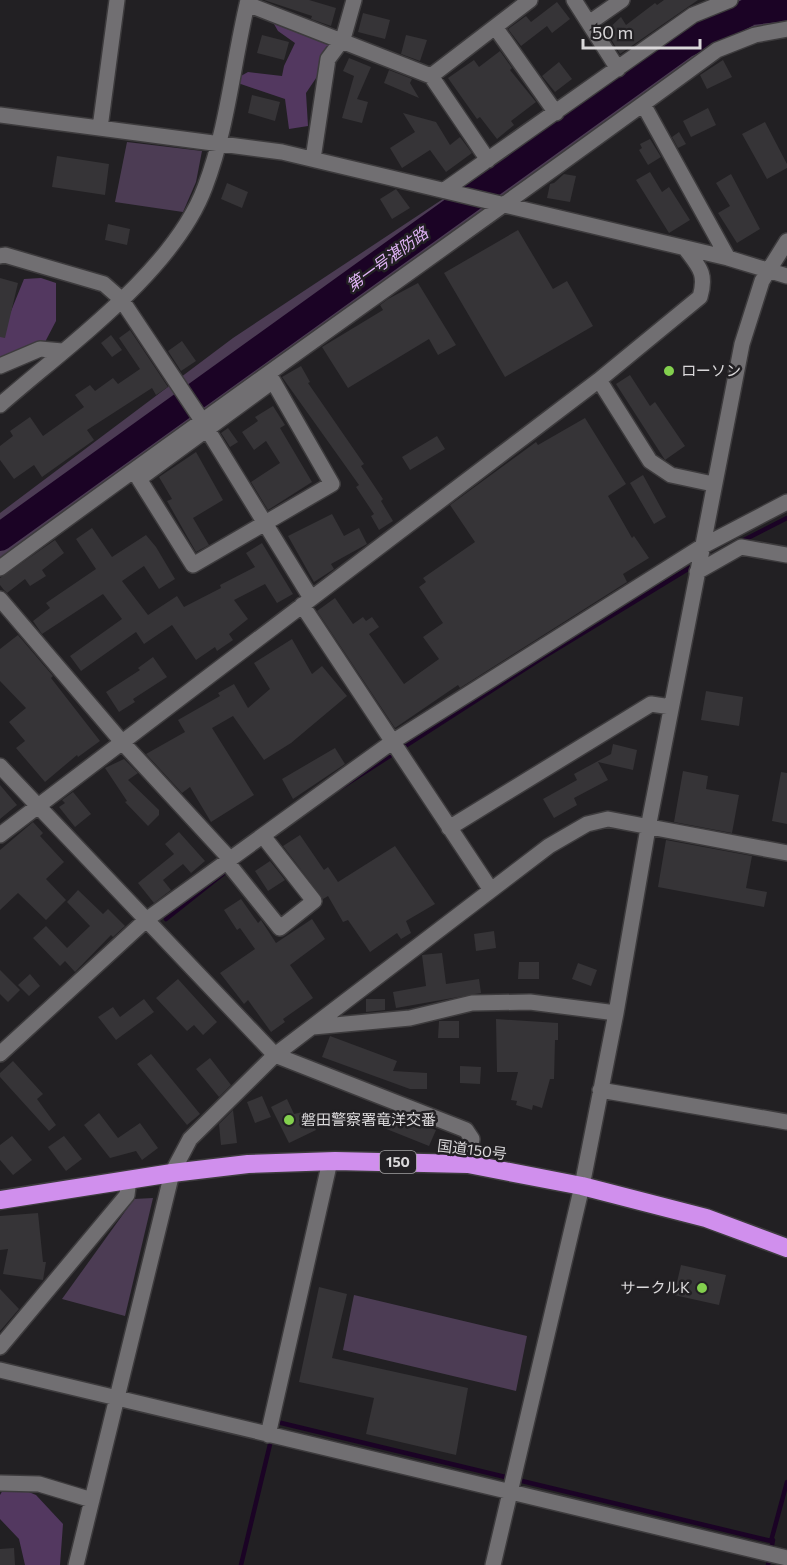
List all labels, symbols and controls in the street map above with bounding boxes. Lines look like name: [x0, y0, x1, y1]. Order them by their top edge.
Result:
scale bar: [583, 12, 700, 50]
text: 50 m: [592, 21, 633, 43]
water label: 第一号湛防路: [342, 222, 433, 294]
place label: ローソン: [681, 361, 741, 379]
marker: ローソン: [662, 364, 676, 378]
place label: 磐田警察署竜洋交番: [301, 1110, 436, 1128]
marker: 磐田警察署竜洋交番: [282, 1113, 296, 1127]
street label: 国道150号: [436, 1136, 508, 1162]
road number: 150: [380, 1151, 416, 1173]
place label: サークルK: [620, 1278, 690, 1296]
marker: サークルK: [695, 1281, 709, 1295]

